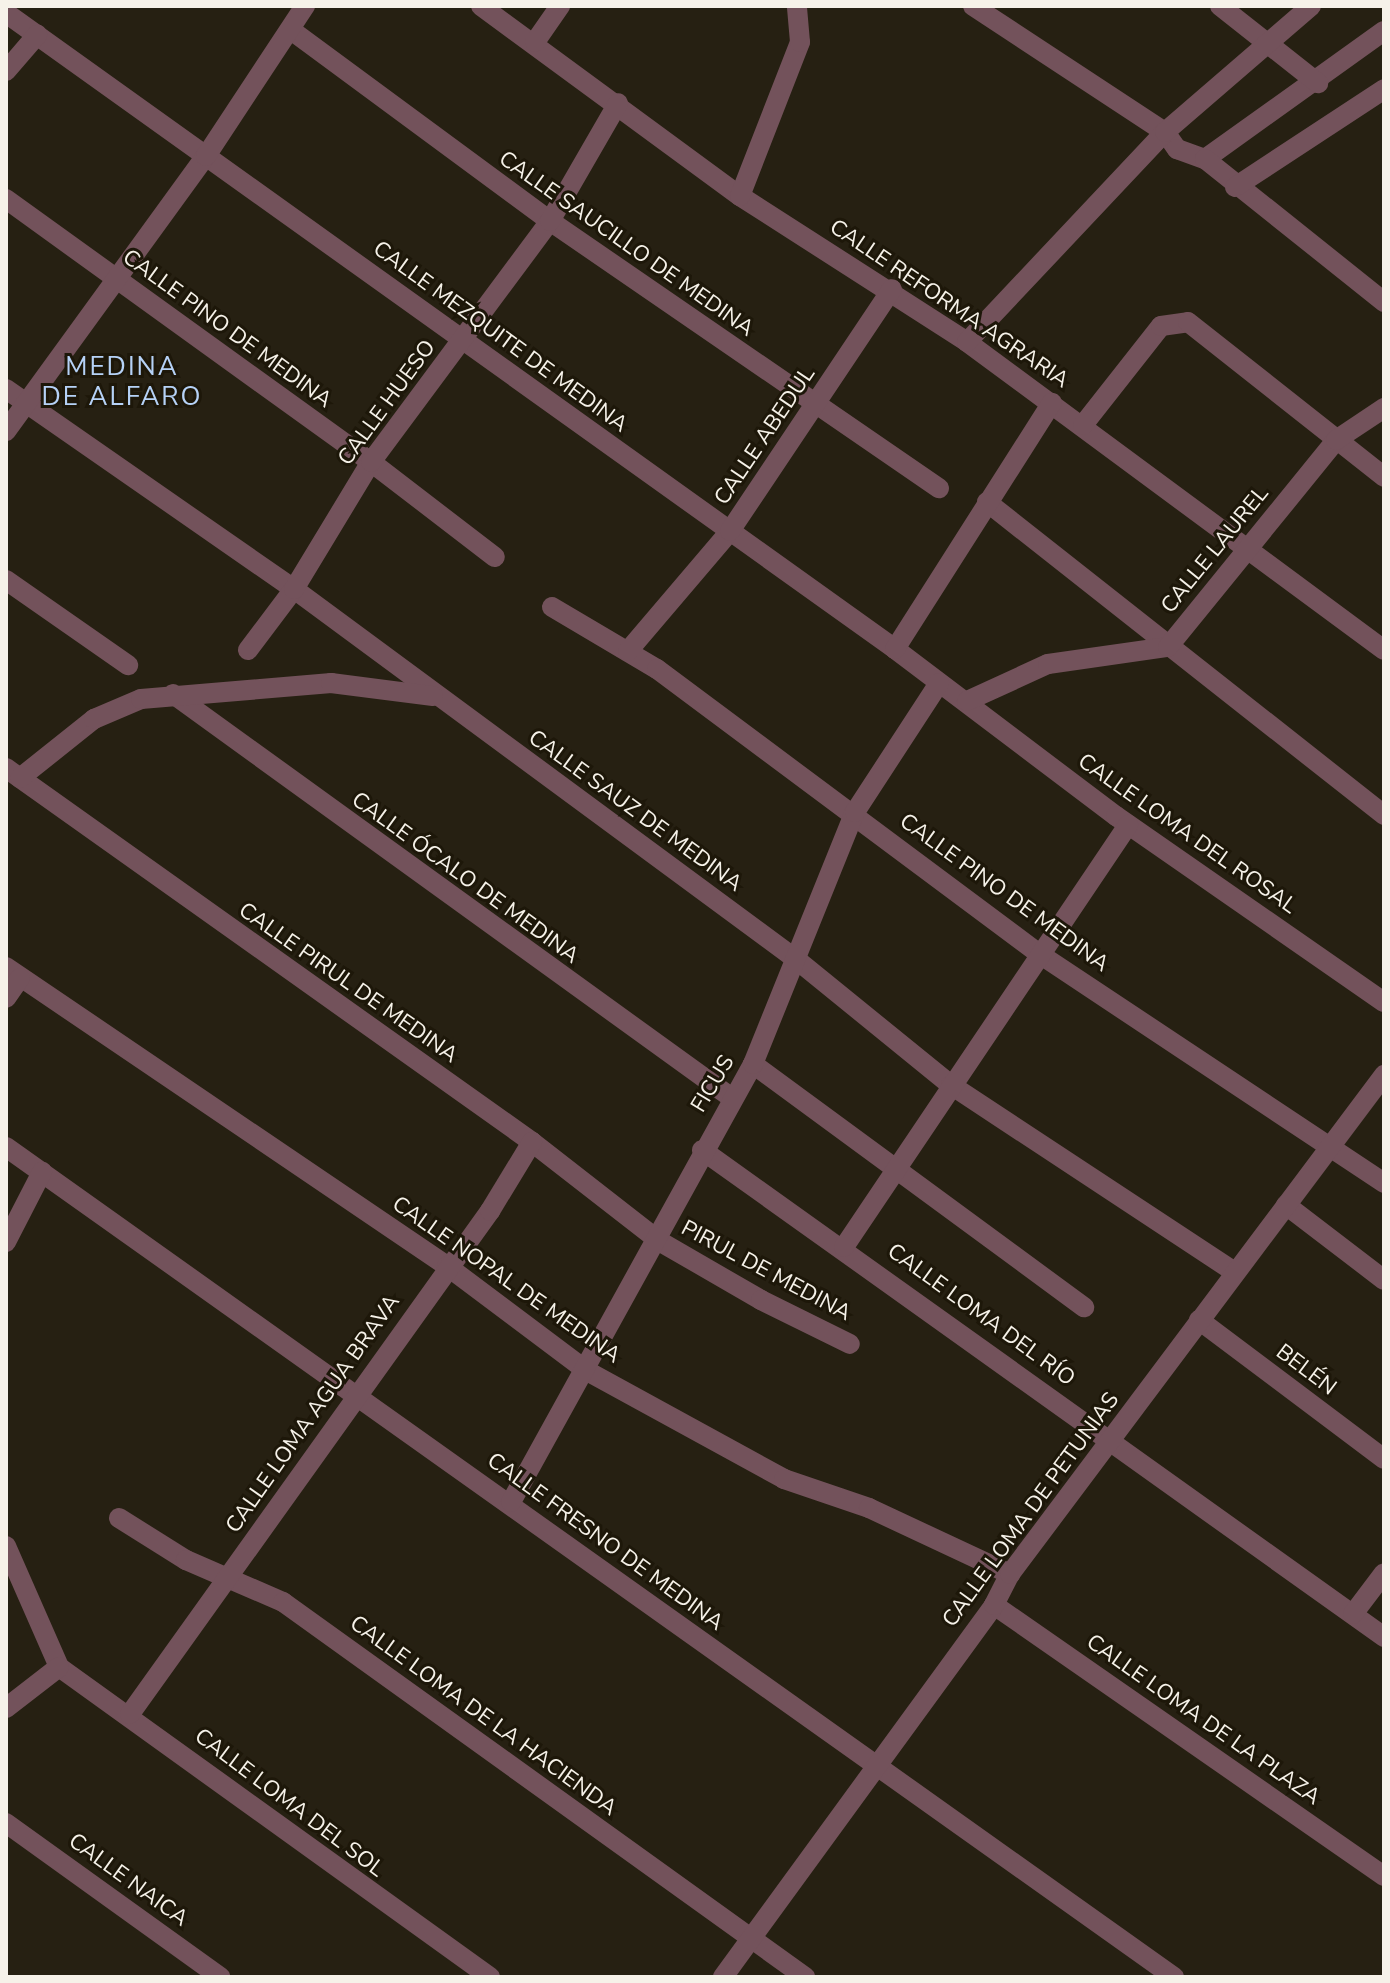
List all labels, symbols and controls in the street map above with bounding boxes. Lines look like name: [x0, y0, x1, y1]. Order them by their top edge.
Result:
street label: CALLE SAUCILLO DE MEDINA: [493, 146, 759, 342]
street label: CALLE REFORMA AGRARIA: [824, 214, 1074, 394]
street label: CALLE MEZQUITE DE MEDINA: [368, 236, 632, 438]
street label: CALLE PINO DE MEDINA: [117, 244, 337, 414]
street label: CALLE HUESO: [333, 335, 441, 471]
district label: MEDINA DE ALFARO: [41, 351, 203, 412]
street label: CALLE ABEDUL: [709, 362, 821, 510]
street label: CALLE LAUREL: [1156, 481, 1274, 619]
street label: CALLE SAUZ DE MEDINA: [523, 725, 747, 897]
street label: CALLE LOMA DEL ROSAL: [1073, 748, 1301, 920]
street label: CALLE ÓCALO DE MEDINA: [346, 787, 584, 969]
street label: CALLE PINO DE MEDINA: [894, 808, 1114, 978]
street label: CALLE PIRUL DE MEDINA: [233, 897, 463, 1069]
street label: FICUS: [686, 1051, 740, 1117]
street label: CALLE NOPAL DE MEDINA: [387, 1191, 625, 1369]
street label: PIRUL DE MEDINA: [677, 1215, 855, 1327]
street label: CALLE LOMA DEL RÍO: [882, 1238, 1080, 1392]
street label: CALLE LOMA AGUA BRAVA: [220, 1290, 406, 1538]
street label: BELÉN: [1271, 1339, 1341, 1401]
street label: CALLE LOMA DE PETUNIAS: [937, 1388, 1125, 1632]
street label: CALLE FRESNO DE MEDINA: [482, 1447, 728, 1637]
street label: CALLE LOMA DE LA HACIENDA: [344, 1610, 622, 1822]
street label: CALLE LOMA DE LA PLAZA: [1081, 1629, 1325, 1811]
street label: CALLE LOMA DEL SOL: [189, 1723, 389, 1883]
street label: CALLE NAICA: [63, 1828, 193, 1932]

